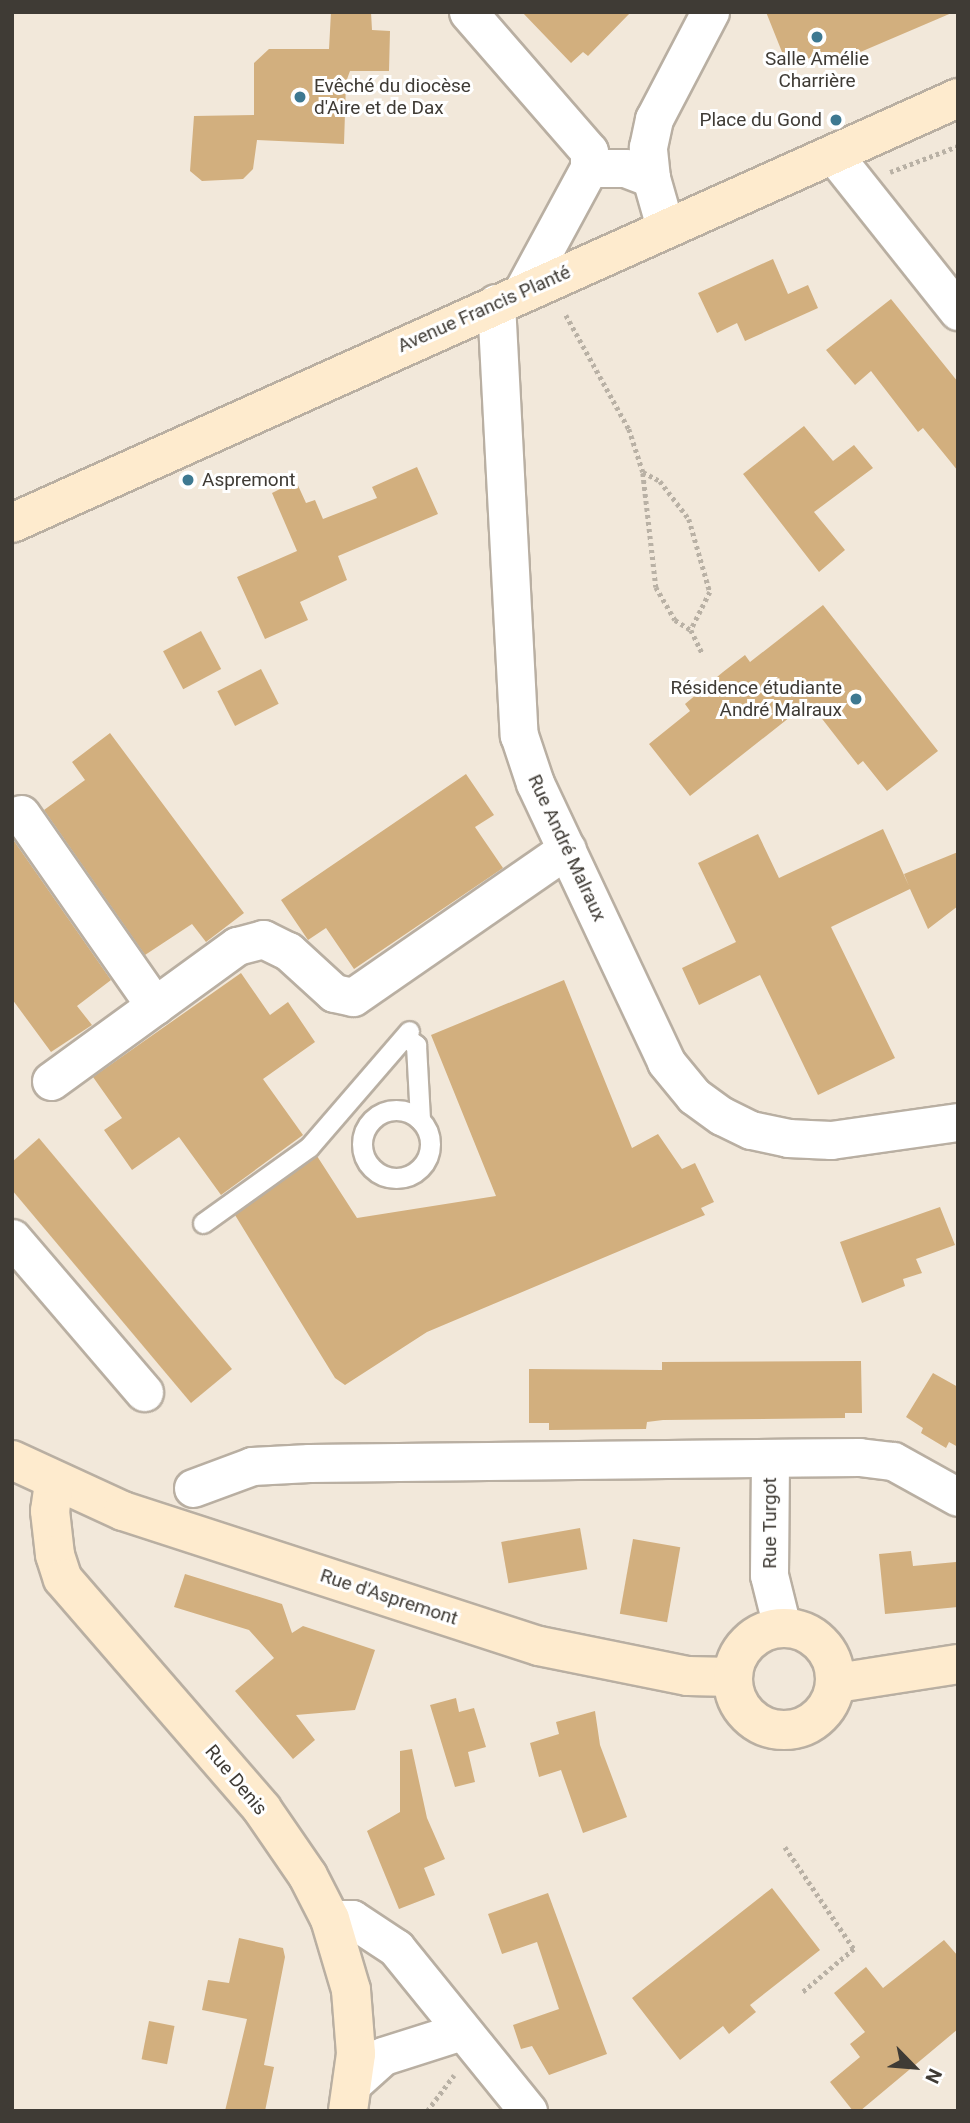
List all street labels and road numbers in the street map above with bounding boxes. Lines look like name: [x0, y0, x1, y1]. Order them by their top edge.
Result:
street label: Avenue Francis Planté: [394, 261, 574, 357]
street label: Rue André Malraux: [523, 771, 611, 925]
street label: Rue Turgot: [759, 1477, 781, 1569]
street label: Rue d'Aspremont: [317, 1564, 461, 1630]
street label: Rue Denis: [200, 1740, 272, 1820]

